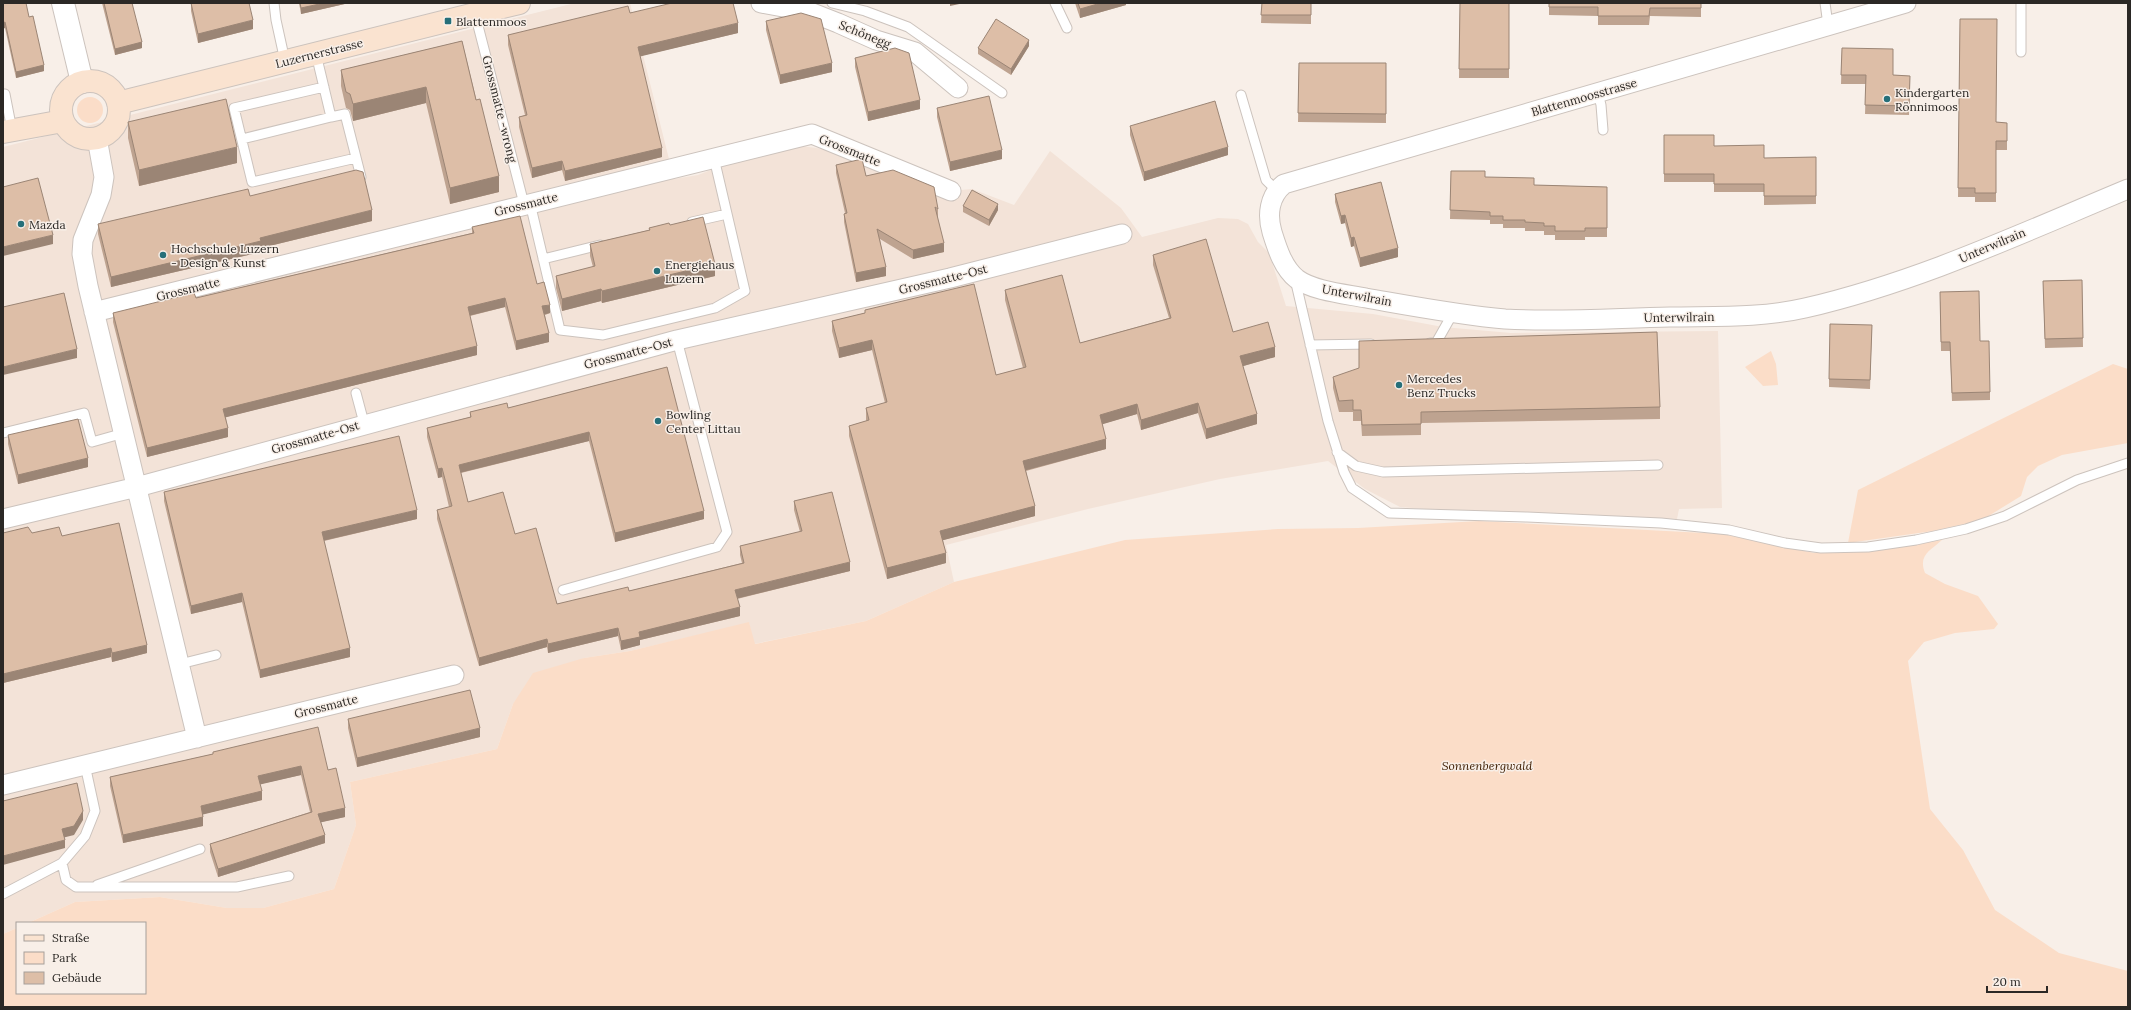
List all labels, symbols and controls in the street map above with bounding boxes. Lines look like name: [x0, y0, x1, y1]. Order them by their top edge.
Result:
place label: Blattenmoos: [456, 14, 527, 29]
marker: Blattenmoos: [443, 16, 453, 26]
street label: Schönegg: [837, 17, 893, 51]
street label: Luzernerstrasse: [274, 35, 365, 71]
street label: Grossmatte -wrong: [479, 54, 521, 164]
street label: Blattenmoosstrasse: [1529, 75, 1639, 119]
place label: Kindergarten Rönnimoos: [1895, 85, 1969, 114]
marker: Kindergarten Rönnimoos: [1882, 94, 1892, 104]
street label: Grossmatte: [817, 131, 883, 169]
street label: Grossmatte: [493, 189, 560, 219]
place label: Mazda: [29, 217, 66, 232]
marker: Mazda: [16, 219, 26, 229]
street label: Unterwilrain: [1956, 224, 2028, 266]
place label: Hochschule Luzern - Design & Kunst: [171, 241, 279, 270]
marker: Hochschule Luzern - Design & Kunst: [158, 250, 168, 260]
place label: Energiehaus Luzern: [665, 257, 735, 286]
street label: Grossmatte-Ost: [897, 261, 989, 297]
marker: Energiehaus Luzern: [652, 266, 662, 276]
street label: Grossmatte: [155, 274, 222, 304]
street label: Unterwilrain: [1321, 281, 1393, 309]
street label: Unterwilrain: [1643, 309, 1715, 325]
street label: Grossmatte-Ost: [582, 334, 674, 372]
place label: Mercedes Benz Trucks: [1407, 371, 1476, 400]
marker: Mercedes Benz Trucks: [1394, 380, 1404, 390]
place label: Bowling Center Littau: [666, 407, 741, 436]
marker: Bowling Center Littau: [653, 416, 663, 426]
street label: Grossmatte-Ost: [269, 417, 361, 457]
street label: Grossmatte: [293, 691, 360, 721]
park label: Sonnenbergwald: [1442, 758, 1533, 773]
legend: [16, 922, 146, 994]
text: Straße: [52, 930, 90, 945]
text: Park: [52, 950, 78, 965]
scale bar: [1987, 968, 2047, 994]
text: Gebäude: [52, 970, 102, 985]
text: 20 m: [1993, 974, 2021, 989]

